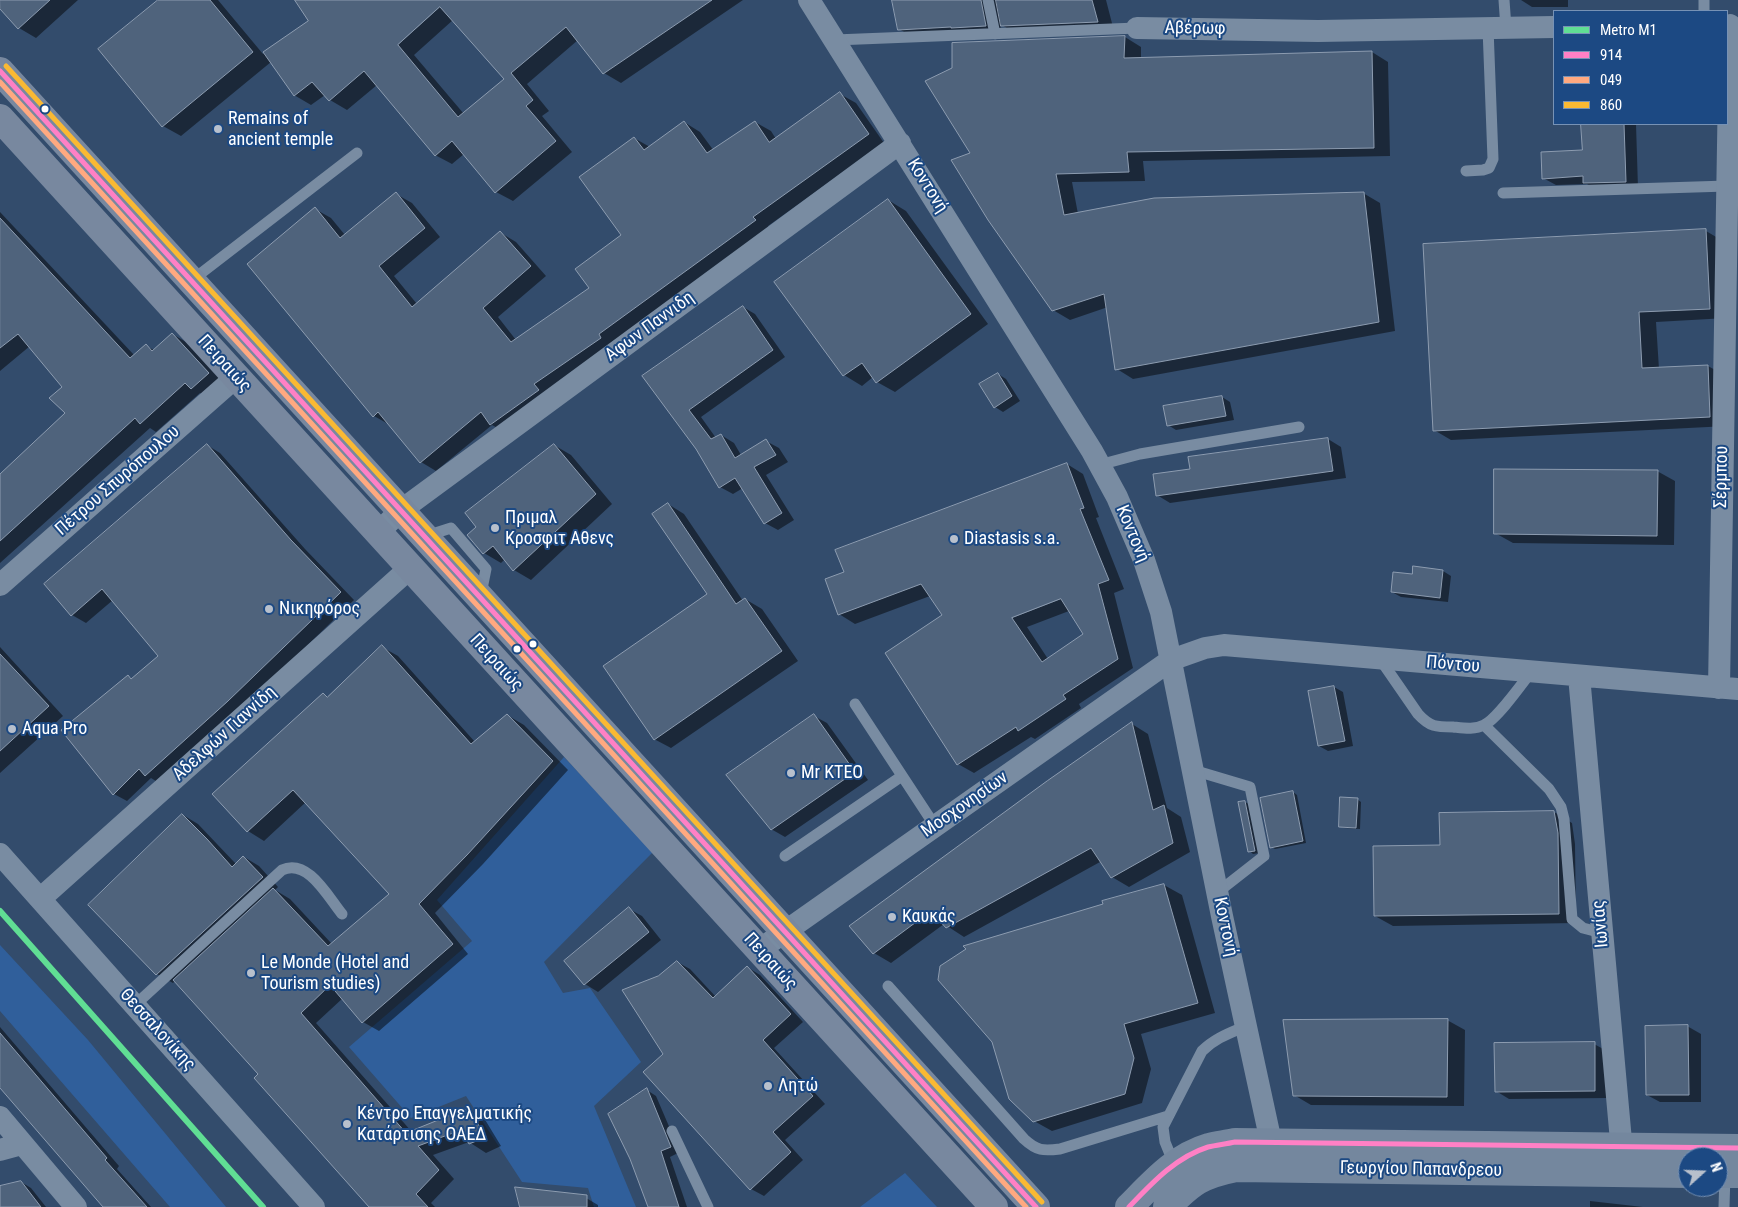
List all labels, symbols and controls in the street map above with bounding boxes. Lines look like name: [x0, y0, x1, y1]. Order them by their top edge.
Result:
legend: [1553, 10, 1728, 125]
street label: Αβέρωφ: [1164, 18, 1226, 40]
text: Metro Μ1: [1600, 21, 1657, 39]
text: 914: [1600, 46, 1622, 64]
text: 049: [1600, 71, 1622, 89]
text: 860: [1600, 96, 1622, 114]
unlabelled marker: [40, 104, 50, 114]
place label: Remains of ancient temple: [228, 108, 333, 150]
marker: Remains of ancient temple: [212, 123, 224, 135]
street label: Κοντονή: [902, 155, 952, 217]
street label: Αφων Παννιδη: [601, 287, 699, 367]
street label: Πειραιώς: [193, 331, 255, 397]
street label: Πέτρου Σπυρόπουλου: [52, 421, 184, 541]
street label: Σέρμπου: [1711, 446, 1733, 508]
street label: Κοντονή: [1110, 502, 1154, 566]
place label: Πριμαλ Κροσφιτ Αθενς: [505, 507, 614, 550]
marker: Πριμαλ Κροσφιτ Αθενς: [489, 522, 501, 534]
place label: Diastasis s.a.: [964, 528, 1060, 550]
marker: Diastasis s.a.: [948, 533, 960, 545]
place label: Νικηφόρος: [279, 598, 360, 620]
marker: Νικηφόρος: [263, 603, 275, 615]
street label: Πειραιώς: [465, 630, 527, 696]
unlabelled marker: [528, 639, 538, 649]
unlabelled marker: [512, 644, 522, 654]
street label: Πόντου: [1425, 652, 1481, 678]
street label: Αδελφών Γιαννίδη: [169, 682, 281, 786]
place label: Aqua Pro: [22, 718, 87, 740]
marker: Aqua Pro: [6, 723, 18, 735]
place label: Mr KTEO: [801, 762, 863, 784]
marker: Mr KTEO: [785, 767, 797, 779]
street label: Μοσχονησίων: [918, 767, 1012, 843]
street label: Κοντονή: [1208, 895, 1242, 959]
street label: Ιωνίας: [1588, 899, 1614, 949]
place label: Καυκάς: [902, 906, 955, 928]
marker: Καυκάς: [886, 911, 898, 923]
street label: Πειραιώς: [739, 929, 801, 995]
place label: Le Monde (Hotel and Tourism studies): [261, 952, 409, 994]
marker: Le Monde (Hotel and Tourism studies): [245, 967, 257, 979]
street label: Θεσσαλονίκης: [114, 984, 200, 1076]
place label: Λητώ: [778, 1075, 818, 1097]
marker: Λητώ: [762, 1080, 774, 1092]
place label: Κέντρο Επαγγελματικής Κατάρτισης ΟΑΕΔ: [357, 1103, 532, 1146]
marker: Κέντρο Επαγγελματικής Κατάρτισης ΟΑΕΔ: [341, 1118, 353, 1130]
north arrow: [1678, 1147, 1728, 1197]
street label: Γεωργίου Παπανδρεου: [1340, 1158, 1502, 1182]
text: N: [1707, 1160, 1725, 1174]

